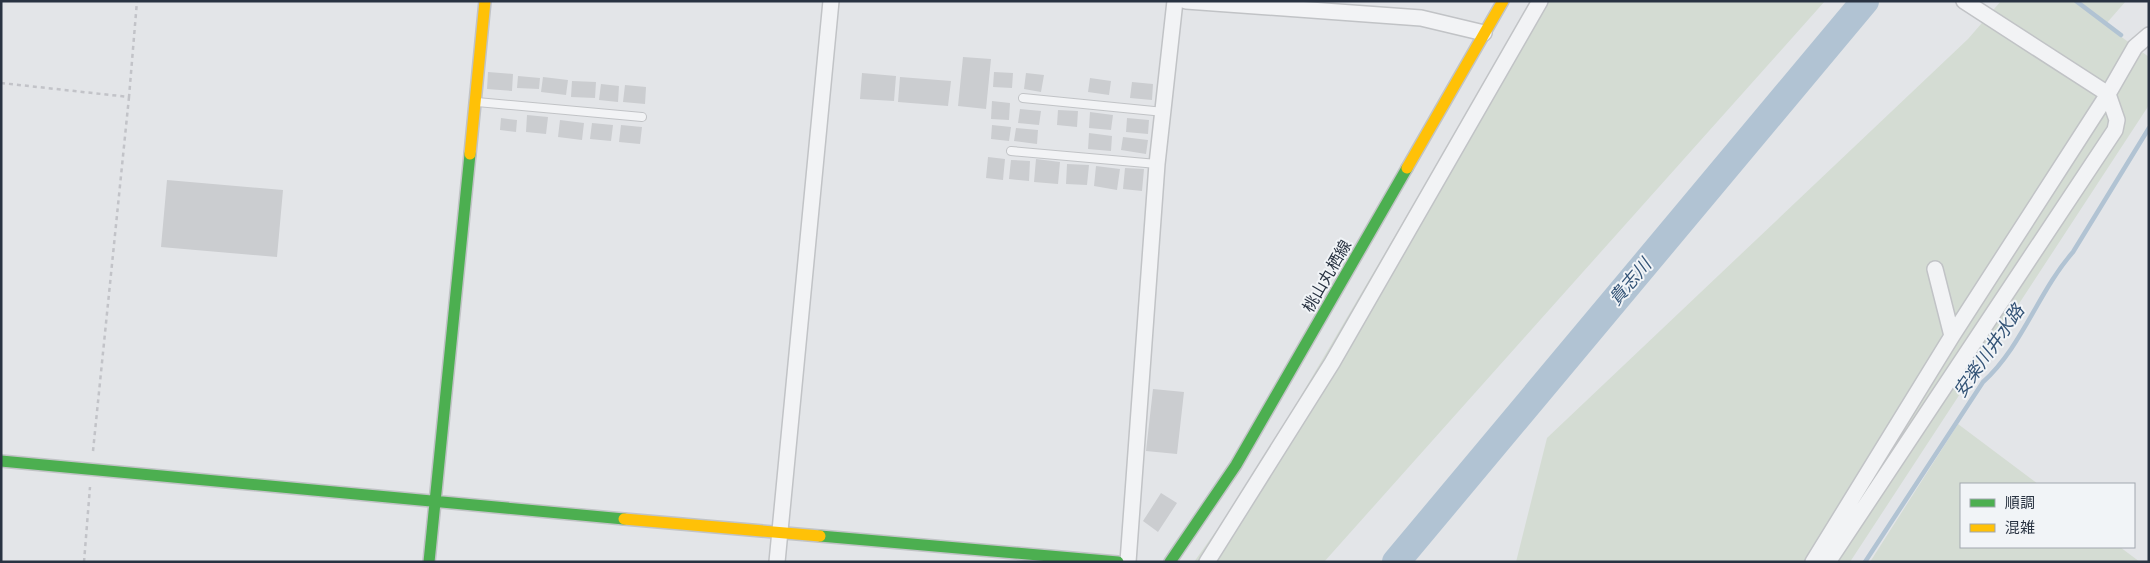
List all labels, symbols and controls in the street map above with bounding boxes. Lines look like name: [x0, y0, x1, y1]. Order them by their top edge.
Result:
street label: 桃山丸栖線: [1299, 237, 1355, 315]
water label: 貴志川: [1604, 253, 1657, 310]
water label: 安楽川井水路: [1949, 299, 2030, 402]
legend: [1960, 483, 2135, 548]
text: 順調: [2005, 494, 2035, 512]
text: 混雑: [2005, 519, 2035, 537]

